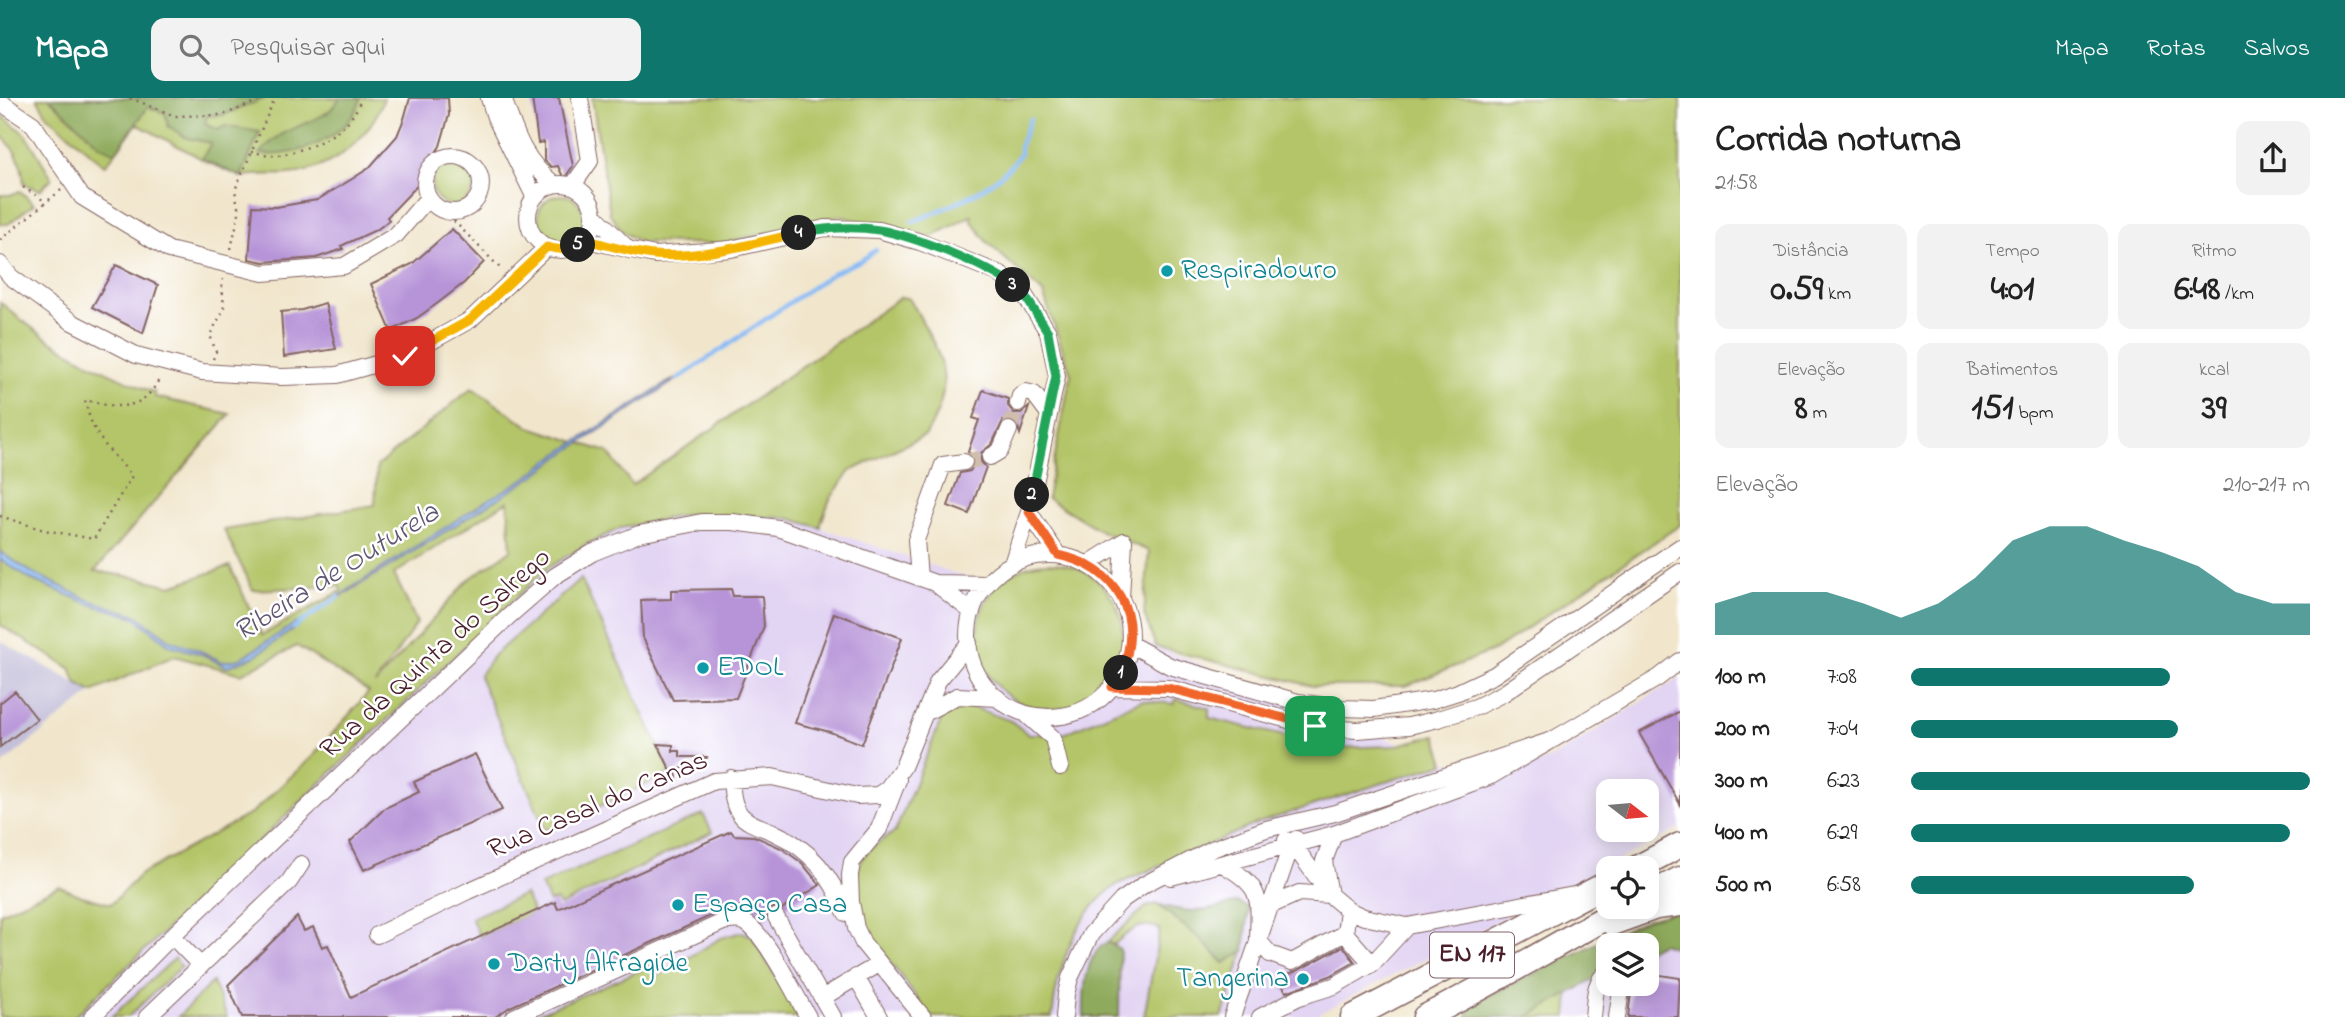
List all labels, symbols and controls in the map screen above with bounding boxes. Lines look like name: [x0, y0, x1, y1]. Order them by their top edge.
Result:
search box: [151, 18, 641, 81]
text: Mapa: [35, 25, 109, 73]
icon: search: [175, 30, 213, 68]
text: Pesquisar aqui: [231, 30, 385, 68]
text: Mapa: [2055, 32, 2109, 67]
text: Rotas: [2147, 32, 2206, 67]
text: Salvos: [2244, 32, 2310, 67]
text: Corrida noturna: [1715, 113, 1961, 169]
button: share: [2236, 121, 2310, 195]
text: 21:58: [1715, 167, 1757, 200]
pin: 4: [782, 216, 816, 250]
text: 4: [795, 219, 802, 246]
pin: 5: [560, 228, 596, 262]
text: 5: [572, 231, 583, 258]
text: Distância: [1773, 238, 1848, 265]
text: Tempo: [1985, 238, 2040, 265]
text: Ritmo: [2192, 238, 2237, 265]
place label: Respiradouro: [1181, 251, 1337, 292]
marker: Respiradouro: [1159, 263, 1175, 279]
text: 0.59: [1771, 265, 1823, 316]
text: 4:01: [1991, 265, 2034, 316]
text: 6:48: [2174, 265, 2220, 316]
pin: 3: [996, 268, 1030, 302]
text: 3: [1009, 271, 1016, 298]
text: km: [1823, 281, 1851, 308]
text: /km: [2220, 281, 2254, 308]
pin: [375, 326, 435, 386]
icon: check: [386, 337, 424, 375]
text: Elevação: [1776, 357, 1845, 384]
text: Batimentos: [1967, 357, 2058, 384]
text: kcal: [2199, 357, 2229, 384]
text: 8: [1795, 384, 1808, 435]
text: 151: [1971, 384, 2014, 435]
text: 39: [2202, 384, 2227, 435]
text: m: [1808, 400, 1827, 427]
text: bpm: [2014, 400, 2054, 427]
text: Elevação: [1715, 469, 1798, 502]
text: 210–217 m: [2223, 469, 2310, 502]
pin: 2: [1014, 478, 1050, 512]
text: 2: [1027, 481, 1036, 508]
water label: Ribeira de Outurela: [226, 492, 449, 654]
street label: Rua da Quinta do Salrego: [311, 539, 561, 769]
place label: EDOL: [717, 648, 784, 689]
pin: 1: [1104, 656, 1138, 690]
text: 1: [1117, 659, 1124, 686]
marker: EDOL: [695, 660, 711, 676]
text: 100 m: [1715, 661, 1766, 694]
text: 7:08: [1827, 661, 1857, 694]
pin: [1285, 696, 1345, 756]
icon: arrive: [1296, 707, 1334, 745]
text: 200 m: [1715, 713, 1770, 746]
text: 7:04: [1827, 713, 1858, 746]
street label: Rua Casal do Canas: [481, 741, 715, 871]
text: 300 m: [1715, 765, 1768, 798]
text: 6:23: [1827, 765, 1860, 798]
north arrow: [1596, 779, 1659, 842]
map controls: [1596, 779, 1659, 996]
text: 400 m: [1715, 817, 1768, 850]
text: 6:29: [1827, 817, 1857, 850]
button: locate: [1596, 856, 1659, 919]
text: 500 m: [1715, 869, 1772, 902]
text: 6:58: [1827, 869, 1861, 902]
place label: Espaço Casa: [692, 885, 847, 926]
marker: Espaço Casa: [670, 897, 686, 913]
road number: EN 117: [1430, 932, 1514, 978]
button: layers: [1596, 933, 1659, 996]
place label: Darty Alfragide: [507, 944, 689, 985]
marker: Darty Alfragide: [486, 956, 502, 972]
place label: Tangerina: [1176, 959, 1289, 1000]
marker: Tangerina: [1295, 971, 1311, 987]

